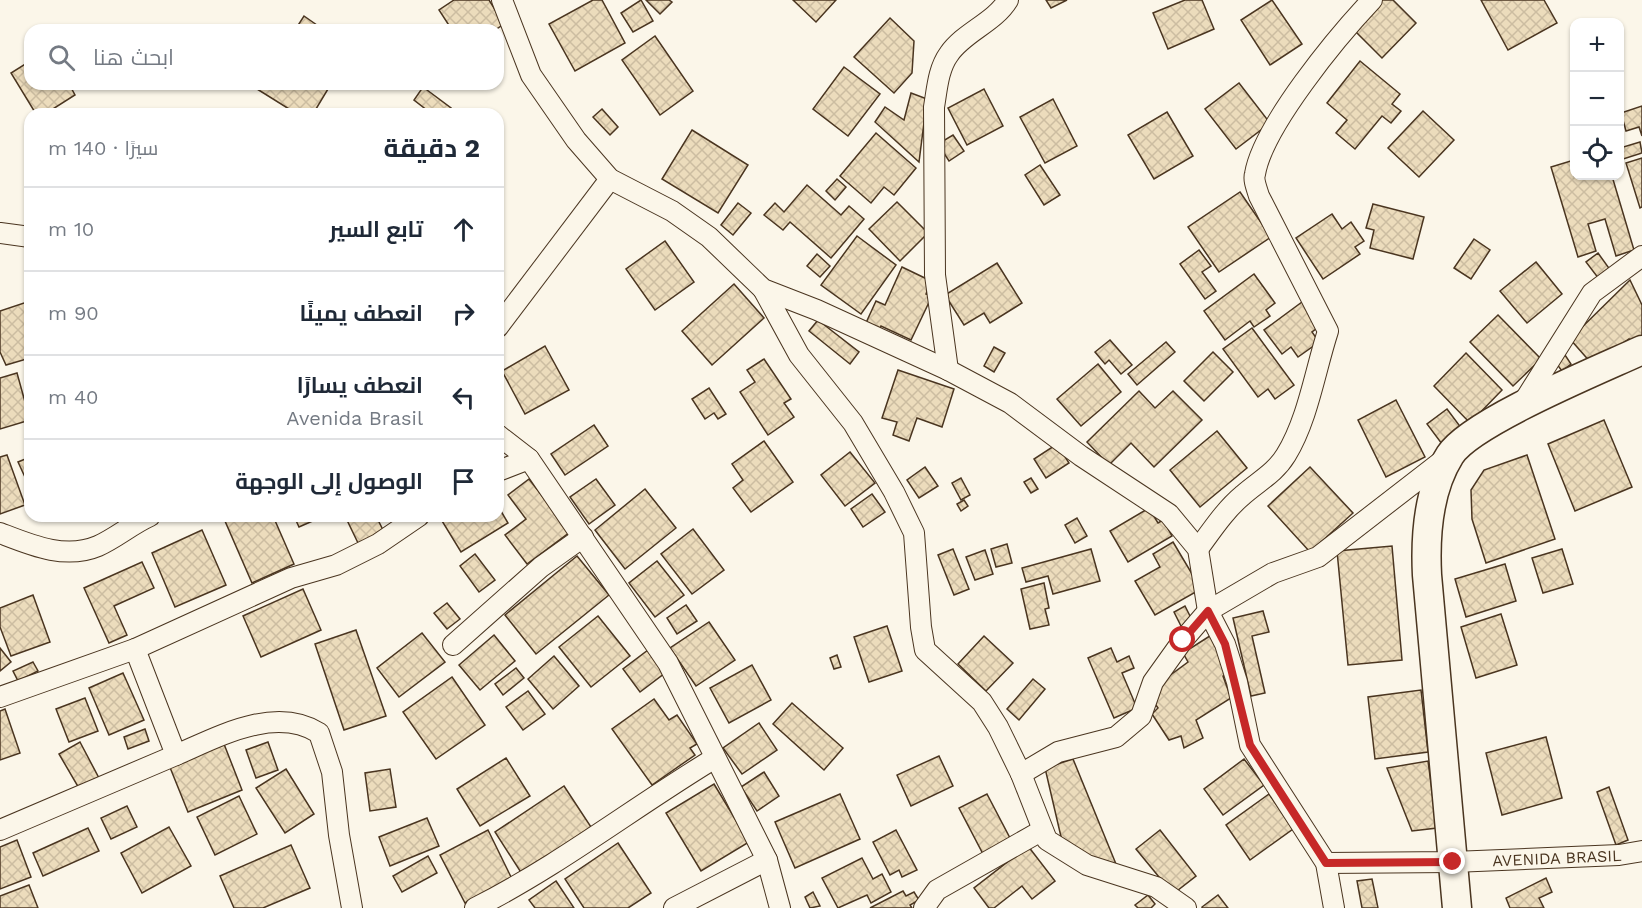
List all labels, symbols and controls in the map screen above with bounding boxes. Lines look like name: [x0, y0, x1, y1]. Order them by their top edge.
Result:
map controls: [1570, 18, 1624, 180]
button: +: [1570, 18, 1624, 72]
search box: [24, 24, 504, 90]
icon: search: [45, 41, 78, 74]
text: ابحث هنا: [93, 45, 174, 70]
button: −: [1570, 72, 1624, 126]
button: locate: [1570, 126, 1624, 180]
text: 2 دقيقة: [384, 133, 480, 163]
text: سيرًا · 140 m: [48, 136, 158, 160]
icon: ahead: [447, 213, 480, 246]
text: 10 m: [48, 217, 94, 241]
text: تابع السير: [329, 217, 423, 242]
icon: right: [447, 297, 480, 330]
text: 90 m: [48, 301, 99, 325]
text: انعطف يمينًا: [299, 301, 423, 326]
text: انعطف يسارًا: [297, 373, 423, 398]
icon: left: [447, 381, 480, 414]
text: 40 m: [48, 385, 99, 409]
text: Avenida Brasil: [286, 406, 423, 430]
icon: arrive: [447, 465, 480, 498]
text: الوصول إلى الوجهة: [235, 469, 423, 494]
route start: [1169, 626, 1195, 652]
street label: AVENIDA BRASIL: [1492, 846, 1622, 870]
route end: [1439, 848, 1465, 874]

